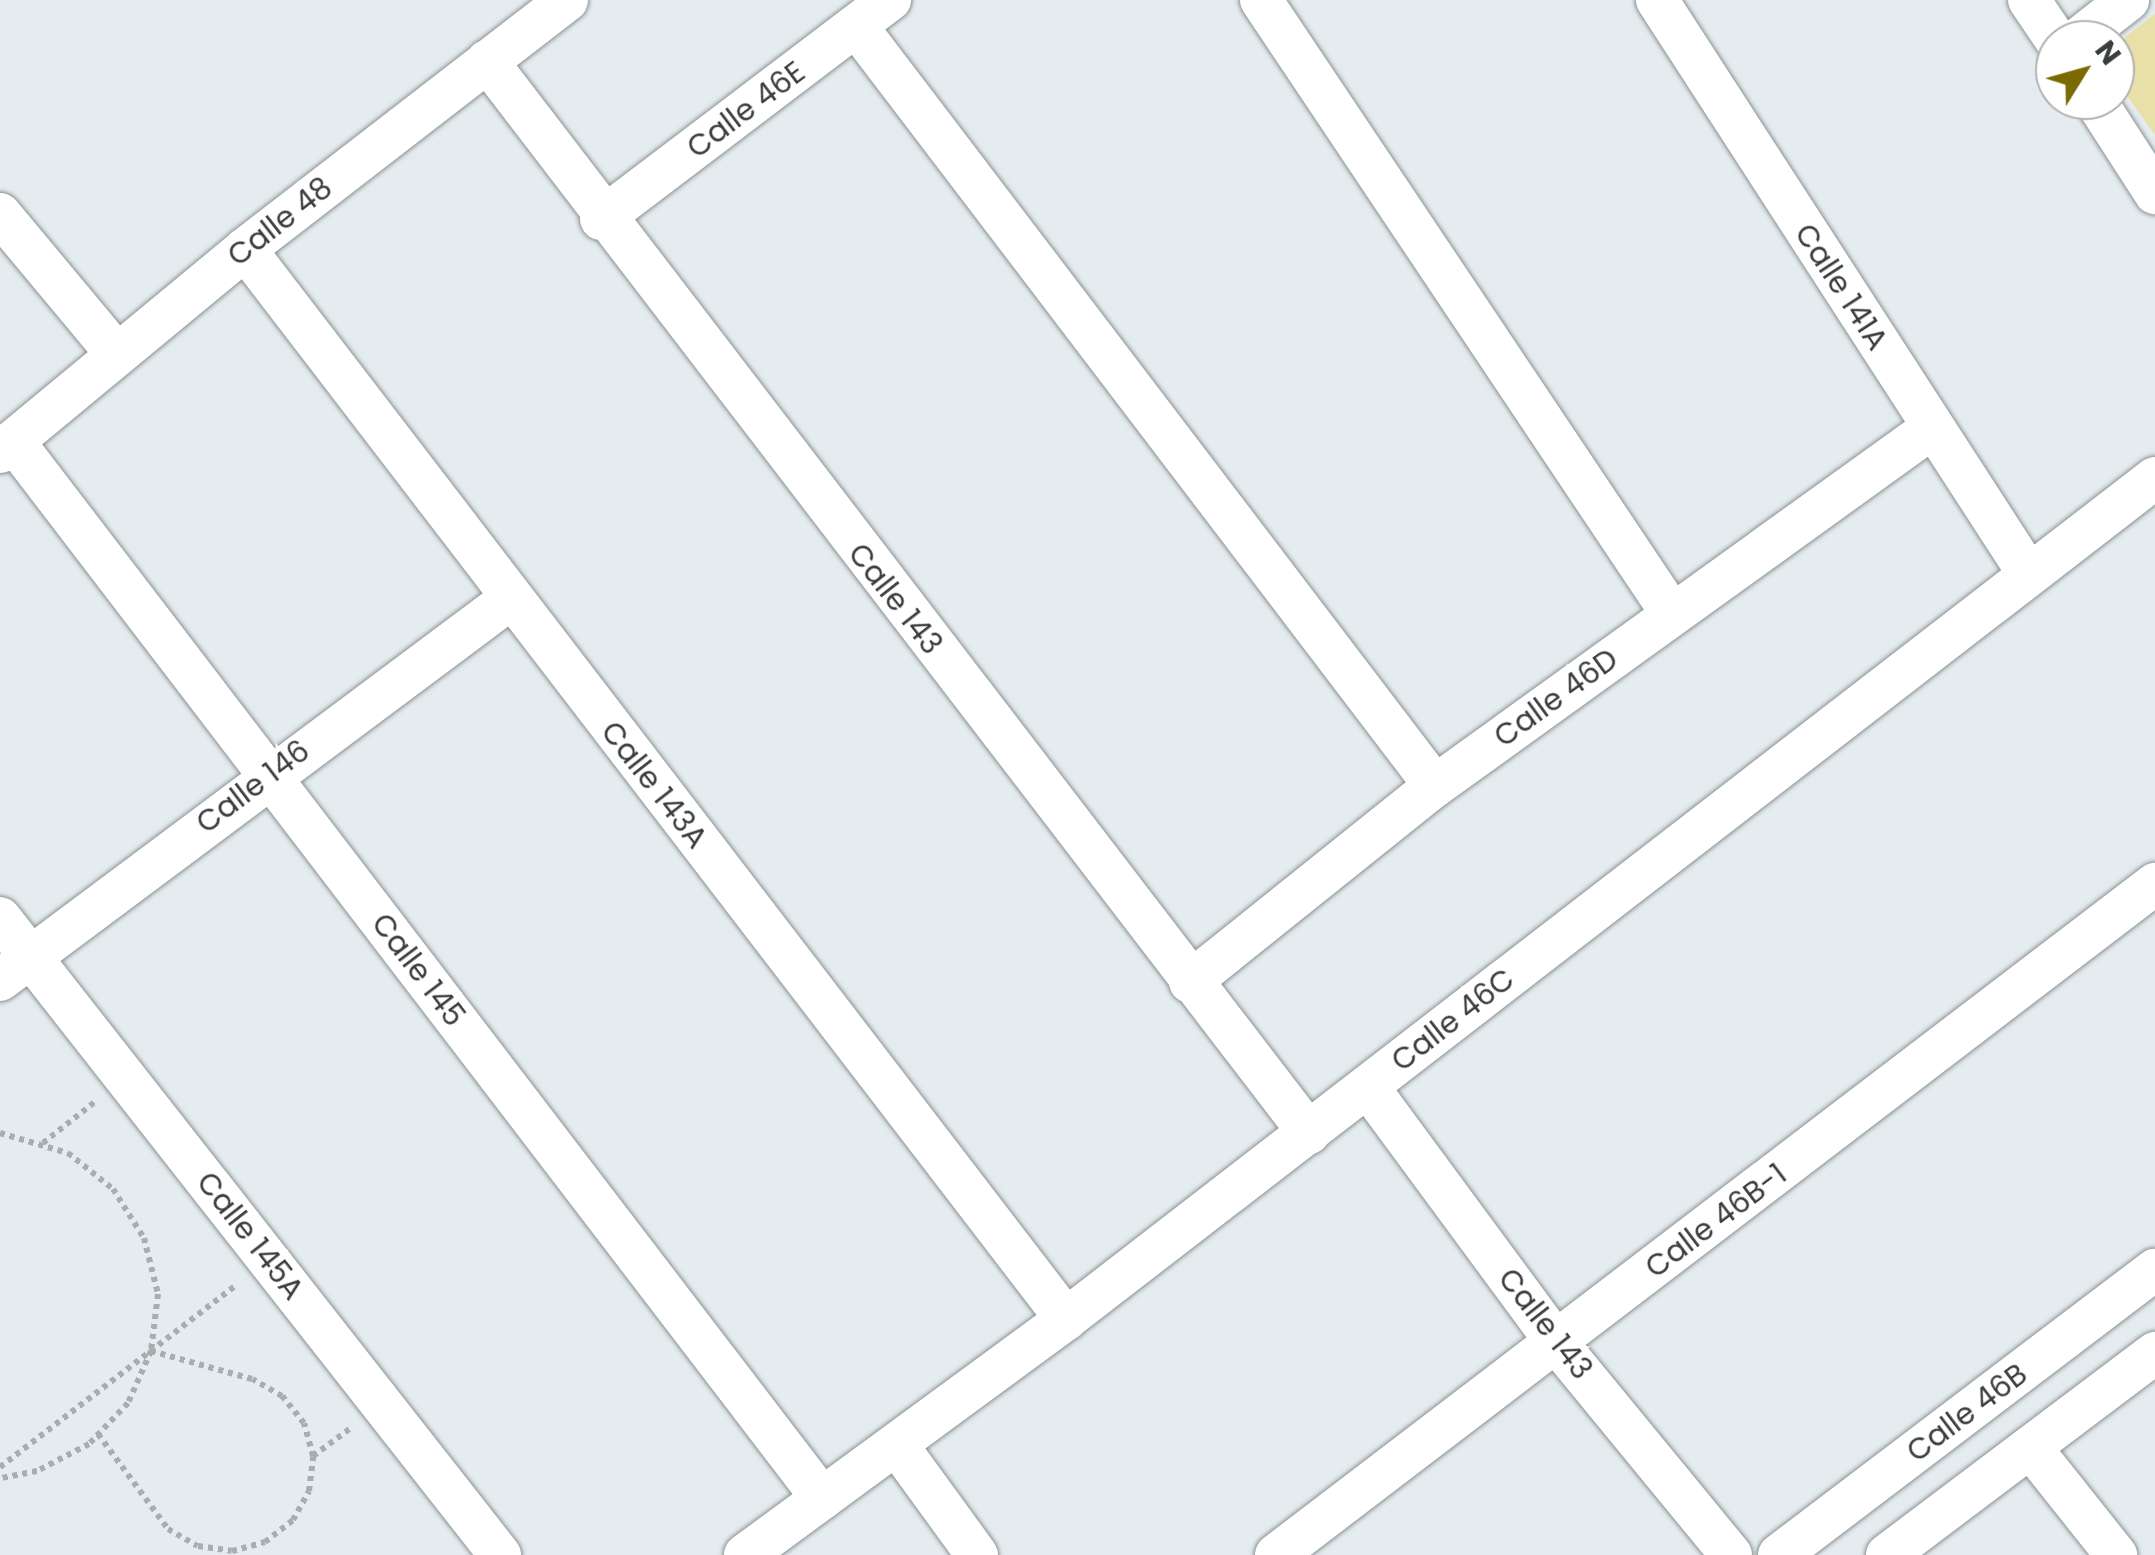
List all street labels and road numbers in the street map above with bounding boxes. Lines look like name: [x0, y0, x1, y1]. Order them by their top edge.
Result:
street label: Calle 46E: [680, 54, 812, 166]
street label: Calle 48: [221, 170, 339, 274]
street label: Calle 141A: [1787, 217, 1895, 357]
street label: Calle 143: [841, 536, 949, 662]
street label: Calle 46D: [1487, 641, 1625, 755]
street label: Calle 143A: [593, 714, 715, 856]
street label: Calle 146: [189, 733, 317, 841]
street label: Calle 145: [364, 906, 472, 1034]
street label: Calle 46C: [1384, 961, 1522, 1079]
street label: Calle 46B-1: [1638, 1156, 1794, 1286]
street label: Calle 145A: [189, 1165, 311, 1307]
street label: Calle 143: [1491, 1261, 1599, 1387]
street label: Calle 46B: [1900, 1356, 2034, 1470]

